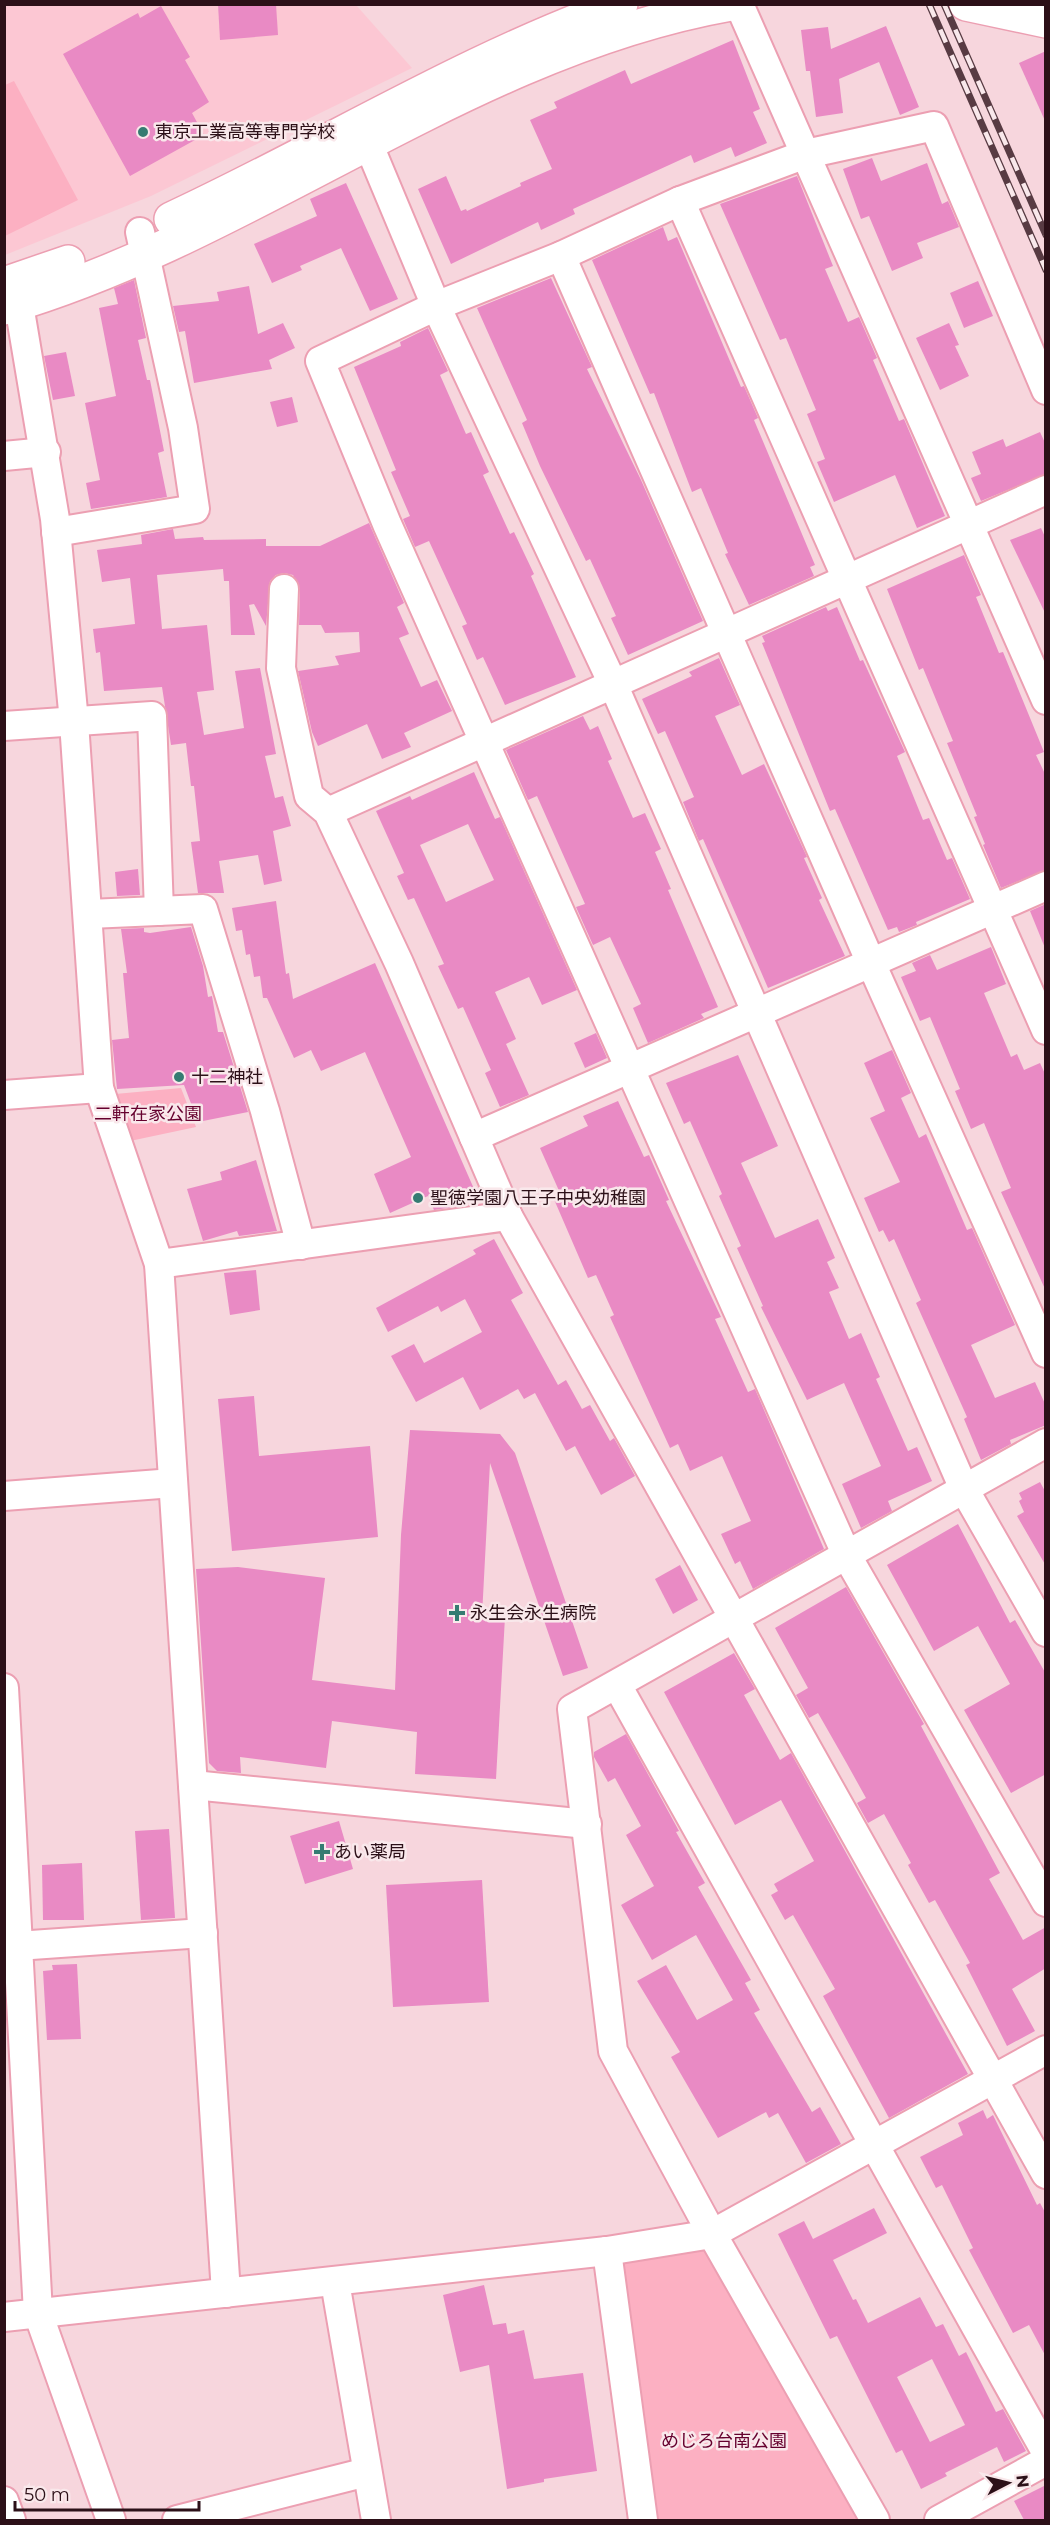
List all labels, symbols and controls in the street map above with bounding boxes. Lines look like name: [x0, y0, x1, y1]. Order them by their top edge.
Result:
place label: 東京工業高等専門学校: [155, 121, 335, 143]
marker: 東京工業高等専門学校: [136, 125, 150, 139]
place label: 十二神社: [191, 1066, 263, 1088]
marker: 十二神社: [172, 1070, 186, 1084]
park label: 二軒在家公園: [94, 1103, 202, 1125]
place label: 聖徳学園八王子中央幼稚園: [430, 1187, 646, 1209]
marker: 聖徳学園八王子中央幼稚園: [411, 1191, 425, 1205]
place label: 永生会永生病院: [470, 1602, 596, 1624]
marker: 永生会永生病院: [448, 1604, 466, 1622]
place label: あい薬局: [334, 1841, 406, 1863]
marker: あい薬局: [315, 1845, 329, 1859]
park label: めじろ台南公園: [661, 2430, 787, 2452]
north arrow: [978, 2453, 1038, 2513]
scale bar: [15, 2474, 200, 2512]
text: N: [1012, 2474, 1033, 2489]
text: 50 m: [24, 2484, 70, 2506]

